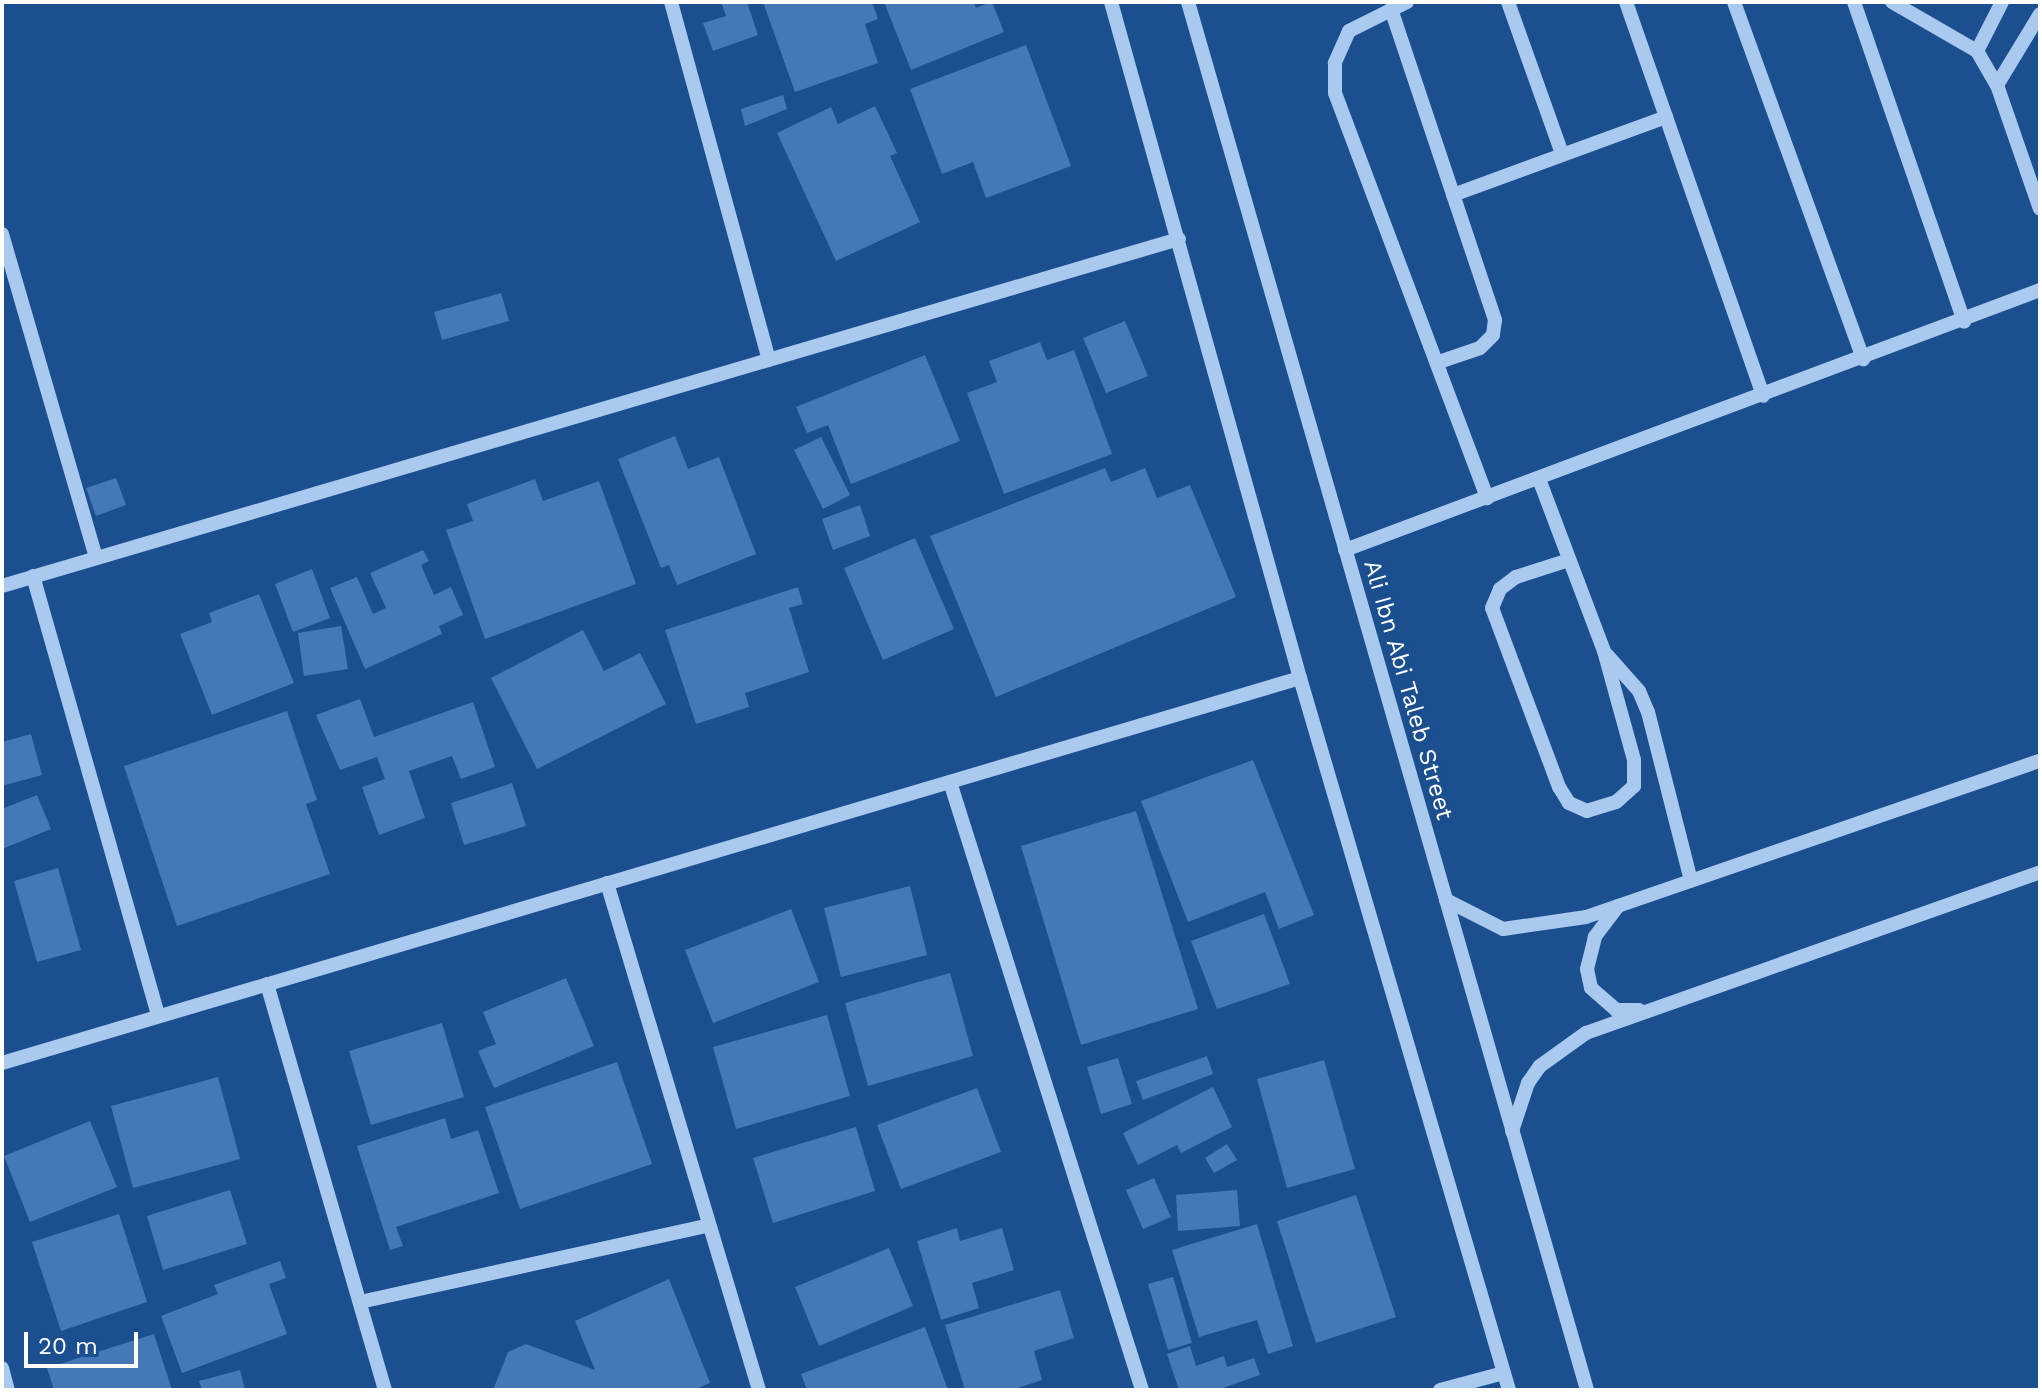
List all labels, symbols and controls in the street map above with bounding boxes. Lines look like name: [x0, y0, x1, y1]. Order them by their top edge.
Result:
street label: Ali Ibn Abi Taleb Street: [1357, 556, 1459, 824]
scale bar: [28, 1316, 142, 1366]
text: 20 m: [38, 1332, 98, 1360]

